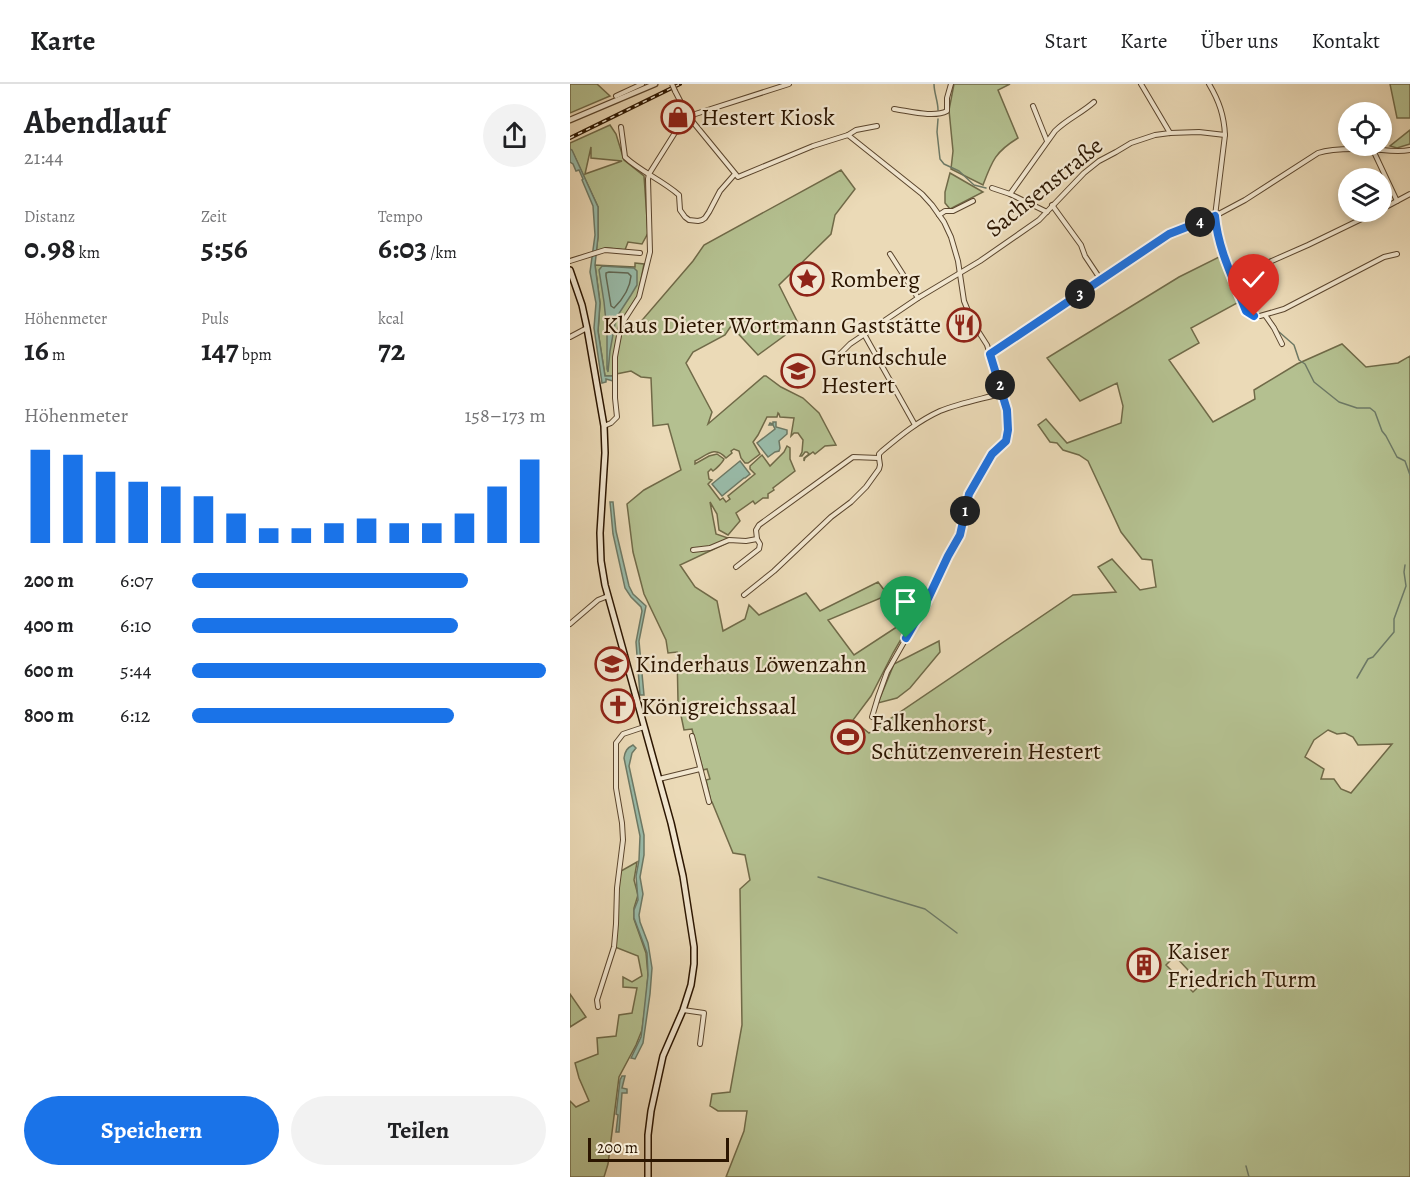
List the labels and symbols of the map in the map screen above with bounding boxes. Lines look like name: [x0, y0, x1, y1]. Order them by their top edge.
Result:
shop icon: Hestert Kiosk: [660, 99, 696, 135]
place label: Hestert Kiosk: [701, 101, 835, 133]
street label: Sachsenstraße: [979, 130, 1109, 244]
pin: 4: [1185, 207, 1215, 237]
pin: [1228, 254, 1279, 316]
place icon: Romberg: [789, 261, 825, 297]
place label: Romberg: [830, 263, 920, 295]
pin: 3: [1065, 279, 1095, 309]
restaurant icon: Klaus Dieter Wortmann Gaststätte: [946, 307, 982, 343]
place label: Klaus Dieter Wortmann Gaststätte: [603, 309, 941, 341]
place label: Grundschule Hestert: [821, 341, 947, 401]
school or university icon: Grundschule Hestert: [780, 353, 816, 389]
pin: 2: [985, 370, 1015, 400]
pin: 1: [950, 496, 980, 526]
pin: [880, 576, 931, 638]
school or university icon: Kinderhaus Löwenzahn: [594, 646, 630, 682]
place label: Kinderhaus Löwenzahn: [635, 648, 867, 680]
church icon: Königreichssaal: [600, 688, 636, 724]
place label: Königreichssaal: [641, 690, 796, 722]
place label: Falkenhorst, Schützenverein Hestert: [871, 707, 1101, 767]
sports icon: Falkenhorst, Schützenverein Hestert: [830, 719, 866, 755]
place label: Kaiser Friedrich Turm: [1167, 935, 1317, 995]
building icon: Kaiser Friedrich Turm: [1126, 947, 1162, 983]
scale bar: [588, 1135, 729, 1162]

